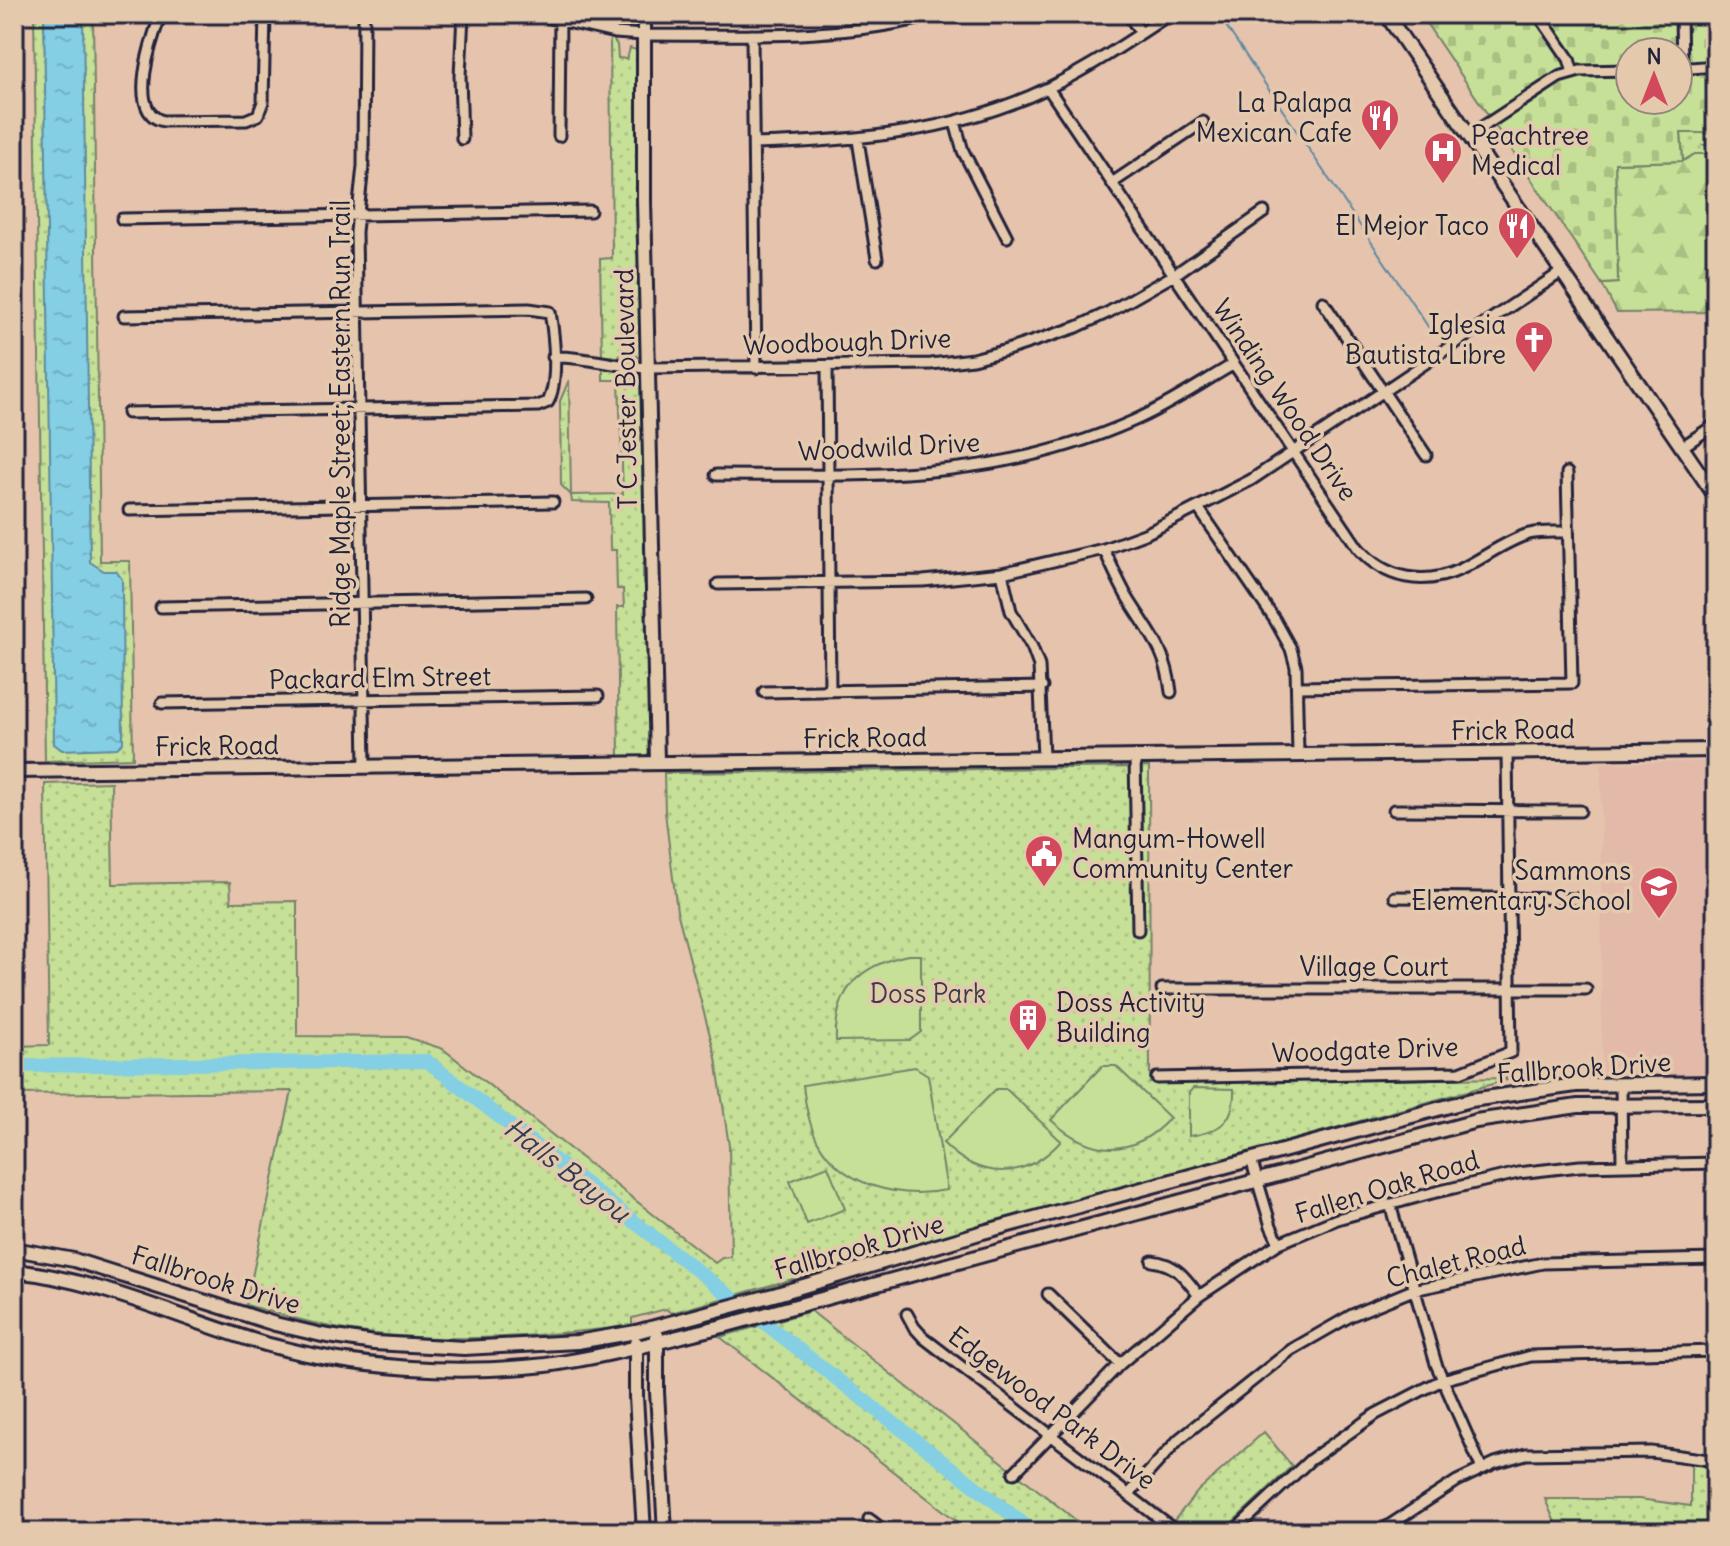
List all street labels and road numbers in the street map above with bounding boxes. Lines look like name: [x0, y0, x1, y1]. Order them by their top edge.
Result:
street label: Ridge Maple Street; Eastern Run Trail: [324, 200, 357, 628]
street label: T C Jester Boulevard: [607, 268, 644, 510]
street label: Winding Wood Drive: [1206, 293, 1365, 507]
street label: Woodbough Drive: [742, 321, 952, 362]
street label: Woodwild Drive: [797, 425, 981, 468]
street label: Packard Elm Street: [269, 659, 492, 696]
street label: Frick Road: [1451, 712, 1575, 747]
street label: Frick Road: [803, 720, 927, 755]
street label: Frick Road: [155, 728, 279, 763]
street label: Village Court: [1299, 950, 1449, 983]
street label: Woodgate Drive: [1271, 1030, 1459, 1069]
street label: Fallbrook Drive: [1496, 1045, 1672, 1090]
street label: Fallen Oak Road: [1291, 1143, 1483, 1230]
street label: Fallbrook Drive: [770, 1207, 947, 1286]
street label: Chalet Road: [1383, 1228, 1529, 1295]
street label: Fallbrook Drive: [128, 1238, 305, 1321]
street label: Edgewood Park Drive: [942, 1319, 1163, 1496]

